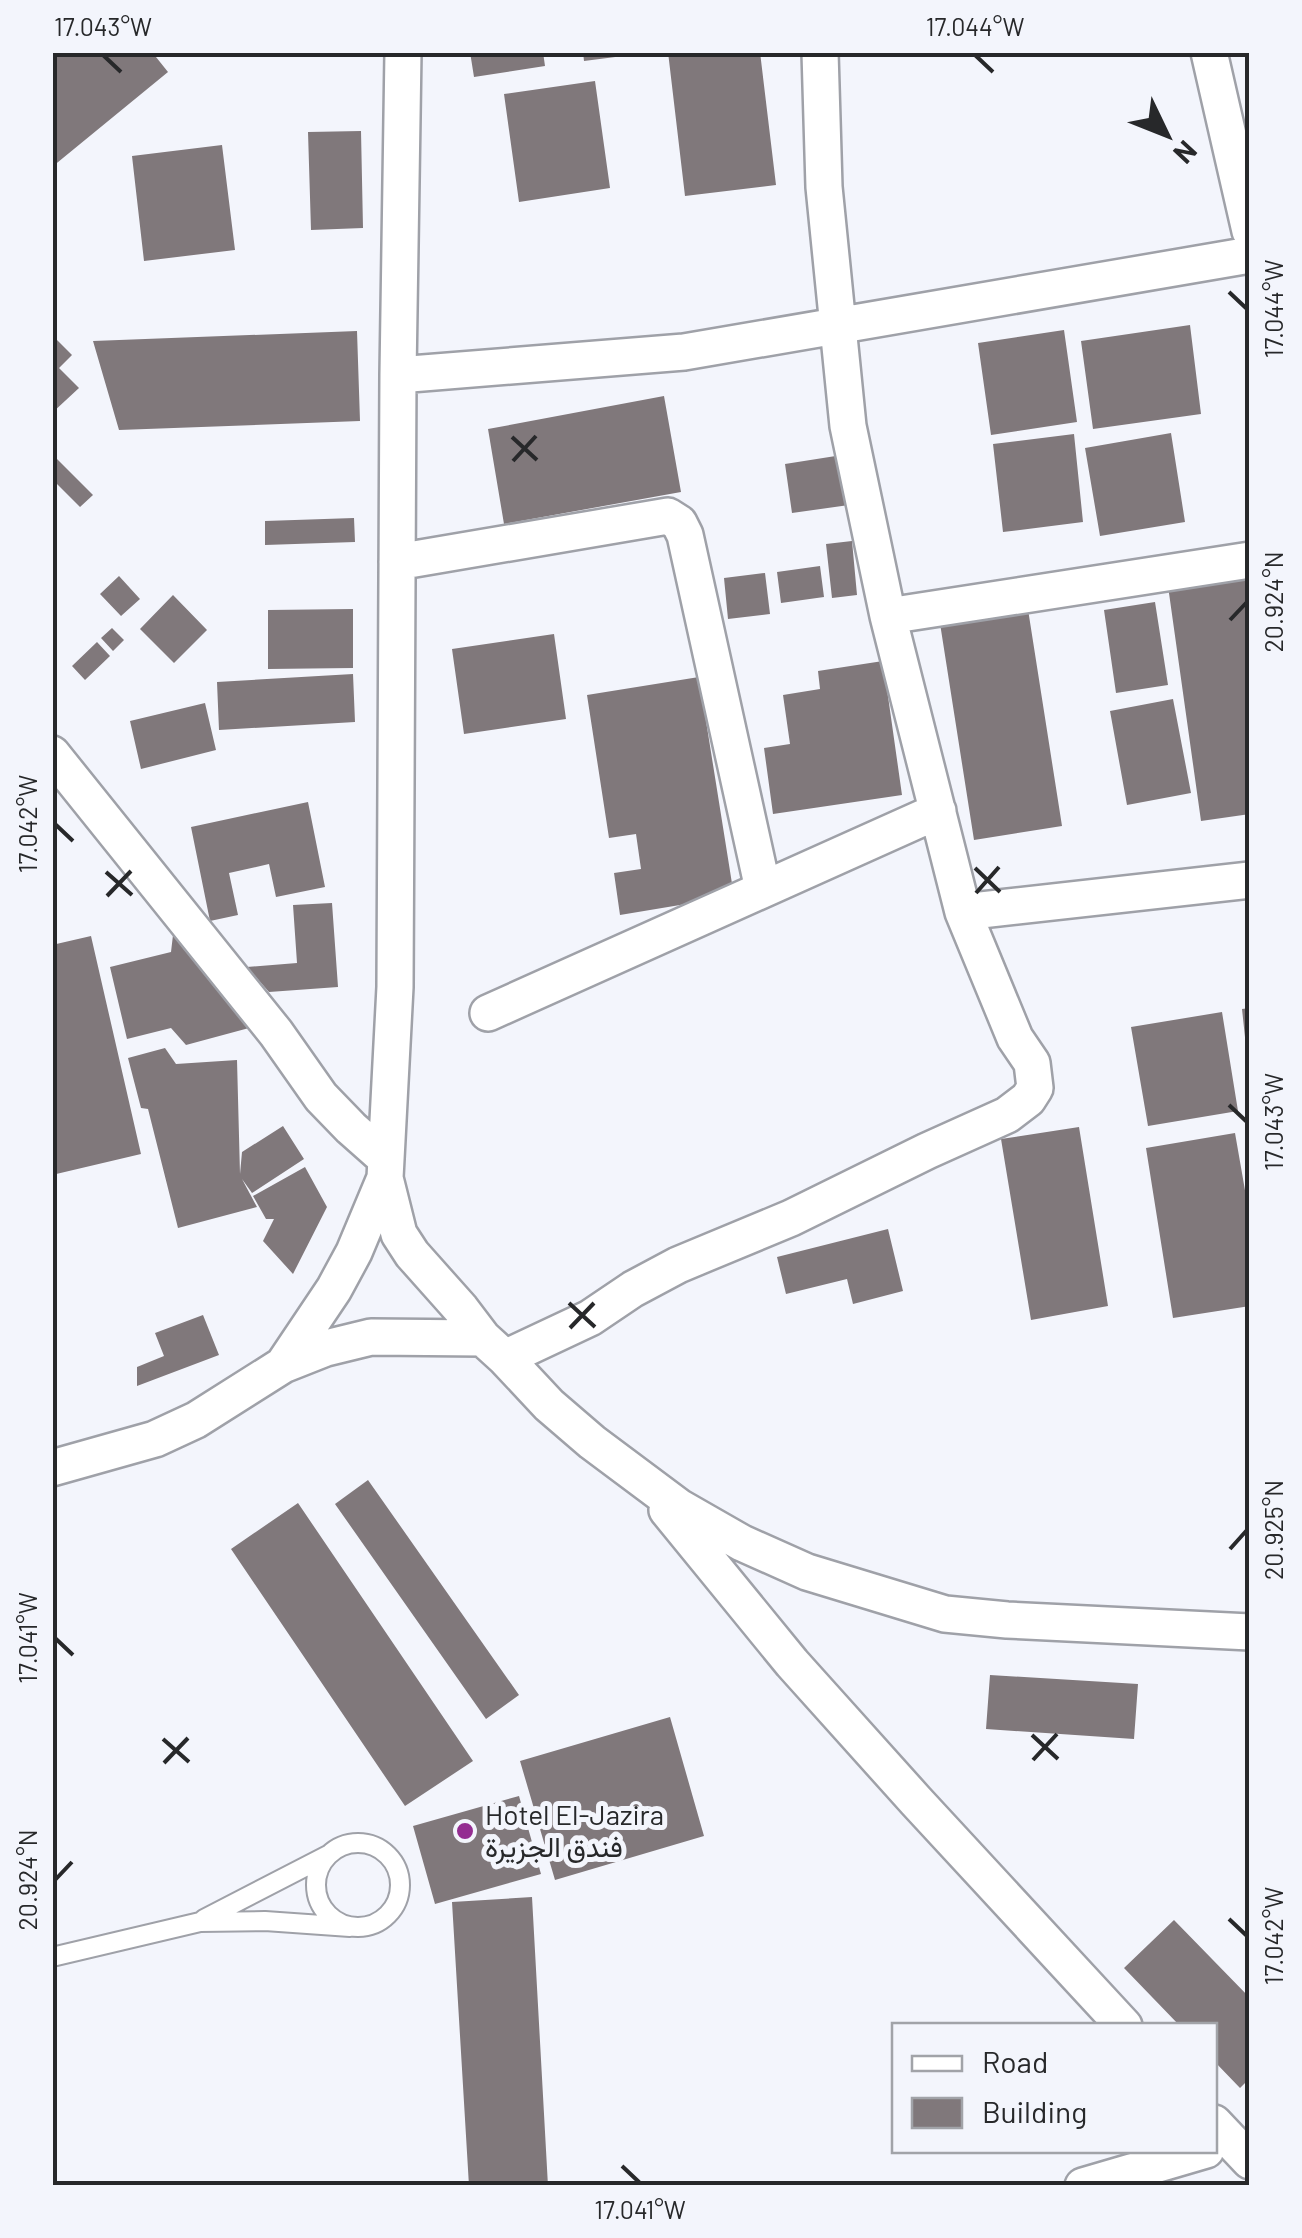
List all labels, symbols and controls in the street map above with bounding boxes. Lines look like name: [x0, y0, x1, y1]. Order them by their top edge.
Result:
text: 17.043°W: [54, 11, 152, 41]
text: 17.044°W: [926, 11, 1024, 41]
north arrow: [1117, 85, 1217, 185]
text: N: [1167, 134, 1205, 171]
text: 17.044°W: [1258, 260, 1288, 358]
text: 20.924°N: [1258, 551, 1288, 653]
text: 17.042°W: [12, 775, 42, 873]
text: 17.043°W: [1258, 1073, 1288, 1171]
text: 20.925°N: [1258, 1480, 1288, 1580]
text: 17.041°W: [12, 1592, 42, 1684]
place label: Hotel El-Jazira فندق الجزيرة: [485, 1797, 664, 1865]
marker: Hotel El-Jazira فندق الجزيرة: [454, 1820, 476, 1842]
text: 20.924°N: [12, 1829, 42, 1931]
text: 17.042°W: [1258, 1887, 1288, 1985]
legend: [892, 2023, 1217, 2153]
text: Road: [982, 2043, 1048, 2079]
text: Building: [982, 2093, 1087, 2129]
text: 17.041°W: [594, 2194, 686, 2224]

